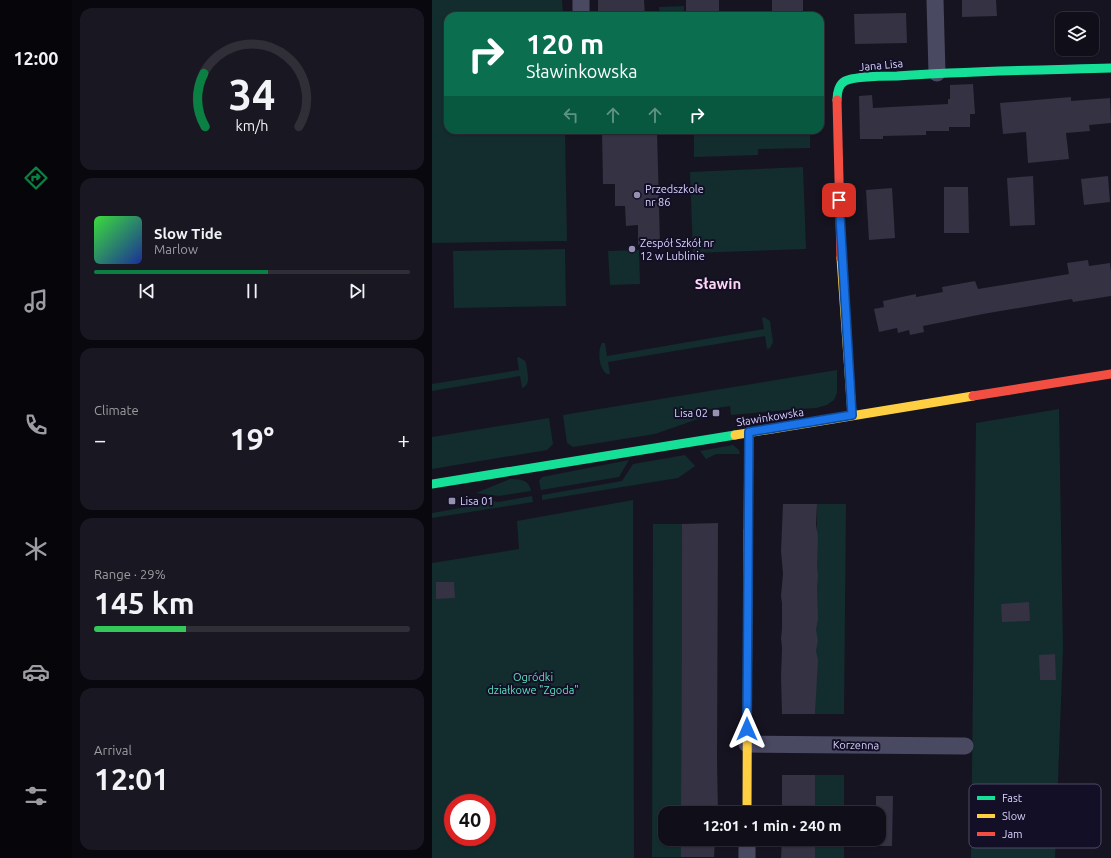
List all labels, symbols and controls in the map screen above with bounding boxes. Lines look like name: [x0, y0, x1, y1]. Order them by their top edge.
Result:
map controls: [1055, 12, 1099, 56]
button: layers: [1055, 12, 1099, 56]
icon: right: [460, 28, 512, 80]
text: 120 m: [526, 28, 604, 59]
text: 12:00: [13, 48, 59, 68]
street label: Jana Lisa: [858, 57, 904, 73]
text: Sławinkowska: [526, 61, 637, 81]
text: 34: [229, 71, 275, 118]
icon: left: [560, 104, 582, 126]
icon: ahead: [602, 104, 624, 126]
icon: ahead: [644, 104, 666, 126]
icon: right: [686, 104, 708, 126]
text: km/h: [236, 118, 268, 134]
icon: directions: [22, 164, 50, 192]
place label: Przedszkole nr 86: [645, 183, 704, 208]
pin: [822, 183, 856, 217]
icon: arrive: [828, 189, 850, 211]
marker: Przedszkole nr 86: [632, 190, 642, 200]
text: Slow Tide: [154, 225, 222, 242]
place label: Zespół Szkół nr 12 w Lublinie: [640, 237, 715, 262]
text: Marlow: [154, 242, 198, 256]
marker: Zespół Szkół nr 12 w Lublinie: [627, 244, 637, 254]
district label: Sławin: [695, 275, 741, 292]
icon: previous: [136, 280, 158, 302]
icon: pause: [241, 280, 263, 302]
icon: next: [346, 280, 368, 302]
icon: music: [22, 287, 50, 315]
text: Climate: [94, 403, 139, 417]
street label: Sławinkowska: [735, 406, 805, 428]
place label: Lisa 02: [674, 407, 708, 419]
marker: Lisa 02: [711, 408, 721, 418]
icon: phone: [22, 411, 50, 439]
text: 19°: [230, 422, 274, 456]
text: −: [94, 427, 106, 452]
text: +: [398, 427, 410, 452]
place label: Lisa 01: [460, 495, 494, 507]
marker: Lisa 01: [447, 496, 457, 506]
icon: climate: [22, 535, 50, 563]
text: Range · 29%: [94, 567, 166, 581]
text: 145 km: [94, 586, 195, 620]
icon: car: [22, 658, 50, 686]
park label: Ogródki działkowe "Zgoda": [487, 671, 579, 696]
position arrow: [726, 708, 768, 750]
street label: Korzenna: [833, 739, 879, 751]
text: Arrival: [94, 743, 132, 757]
text: 12:01: [94, 762, 169, 796]
icon: filters: [22, 782, 50, 810]
legend: [969, 784, 1101, 848]
text: Fast: [1002, 792, 1023, 804]
speed limit sign: 40: [444, 794, 496, 846]
text: Slow: [1002, 810, 1026, 822]
text: 12:01 · 1 min · 240 m: [703, 817, 841, 834]
text: Jam: [1002, 828, 1023, 840]

